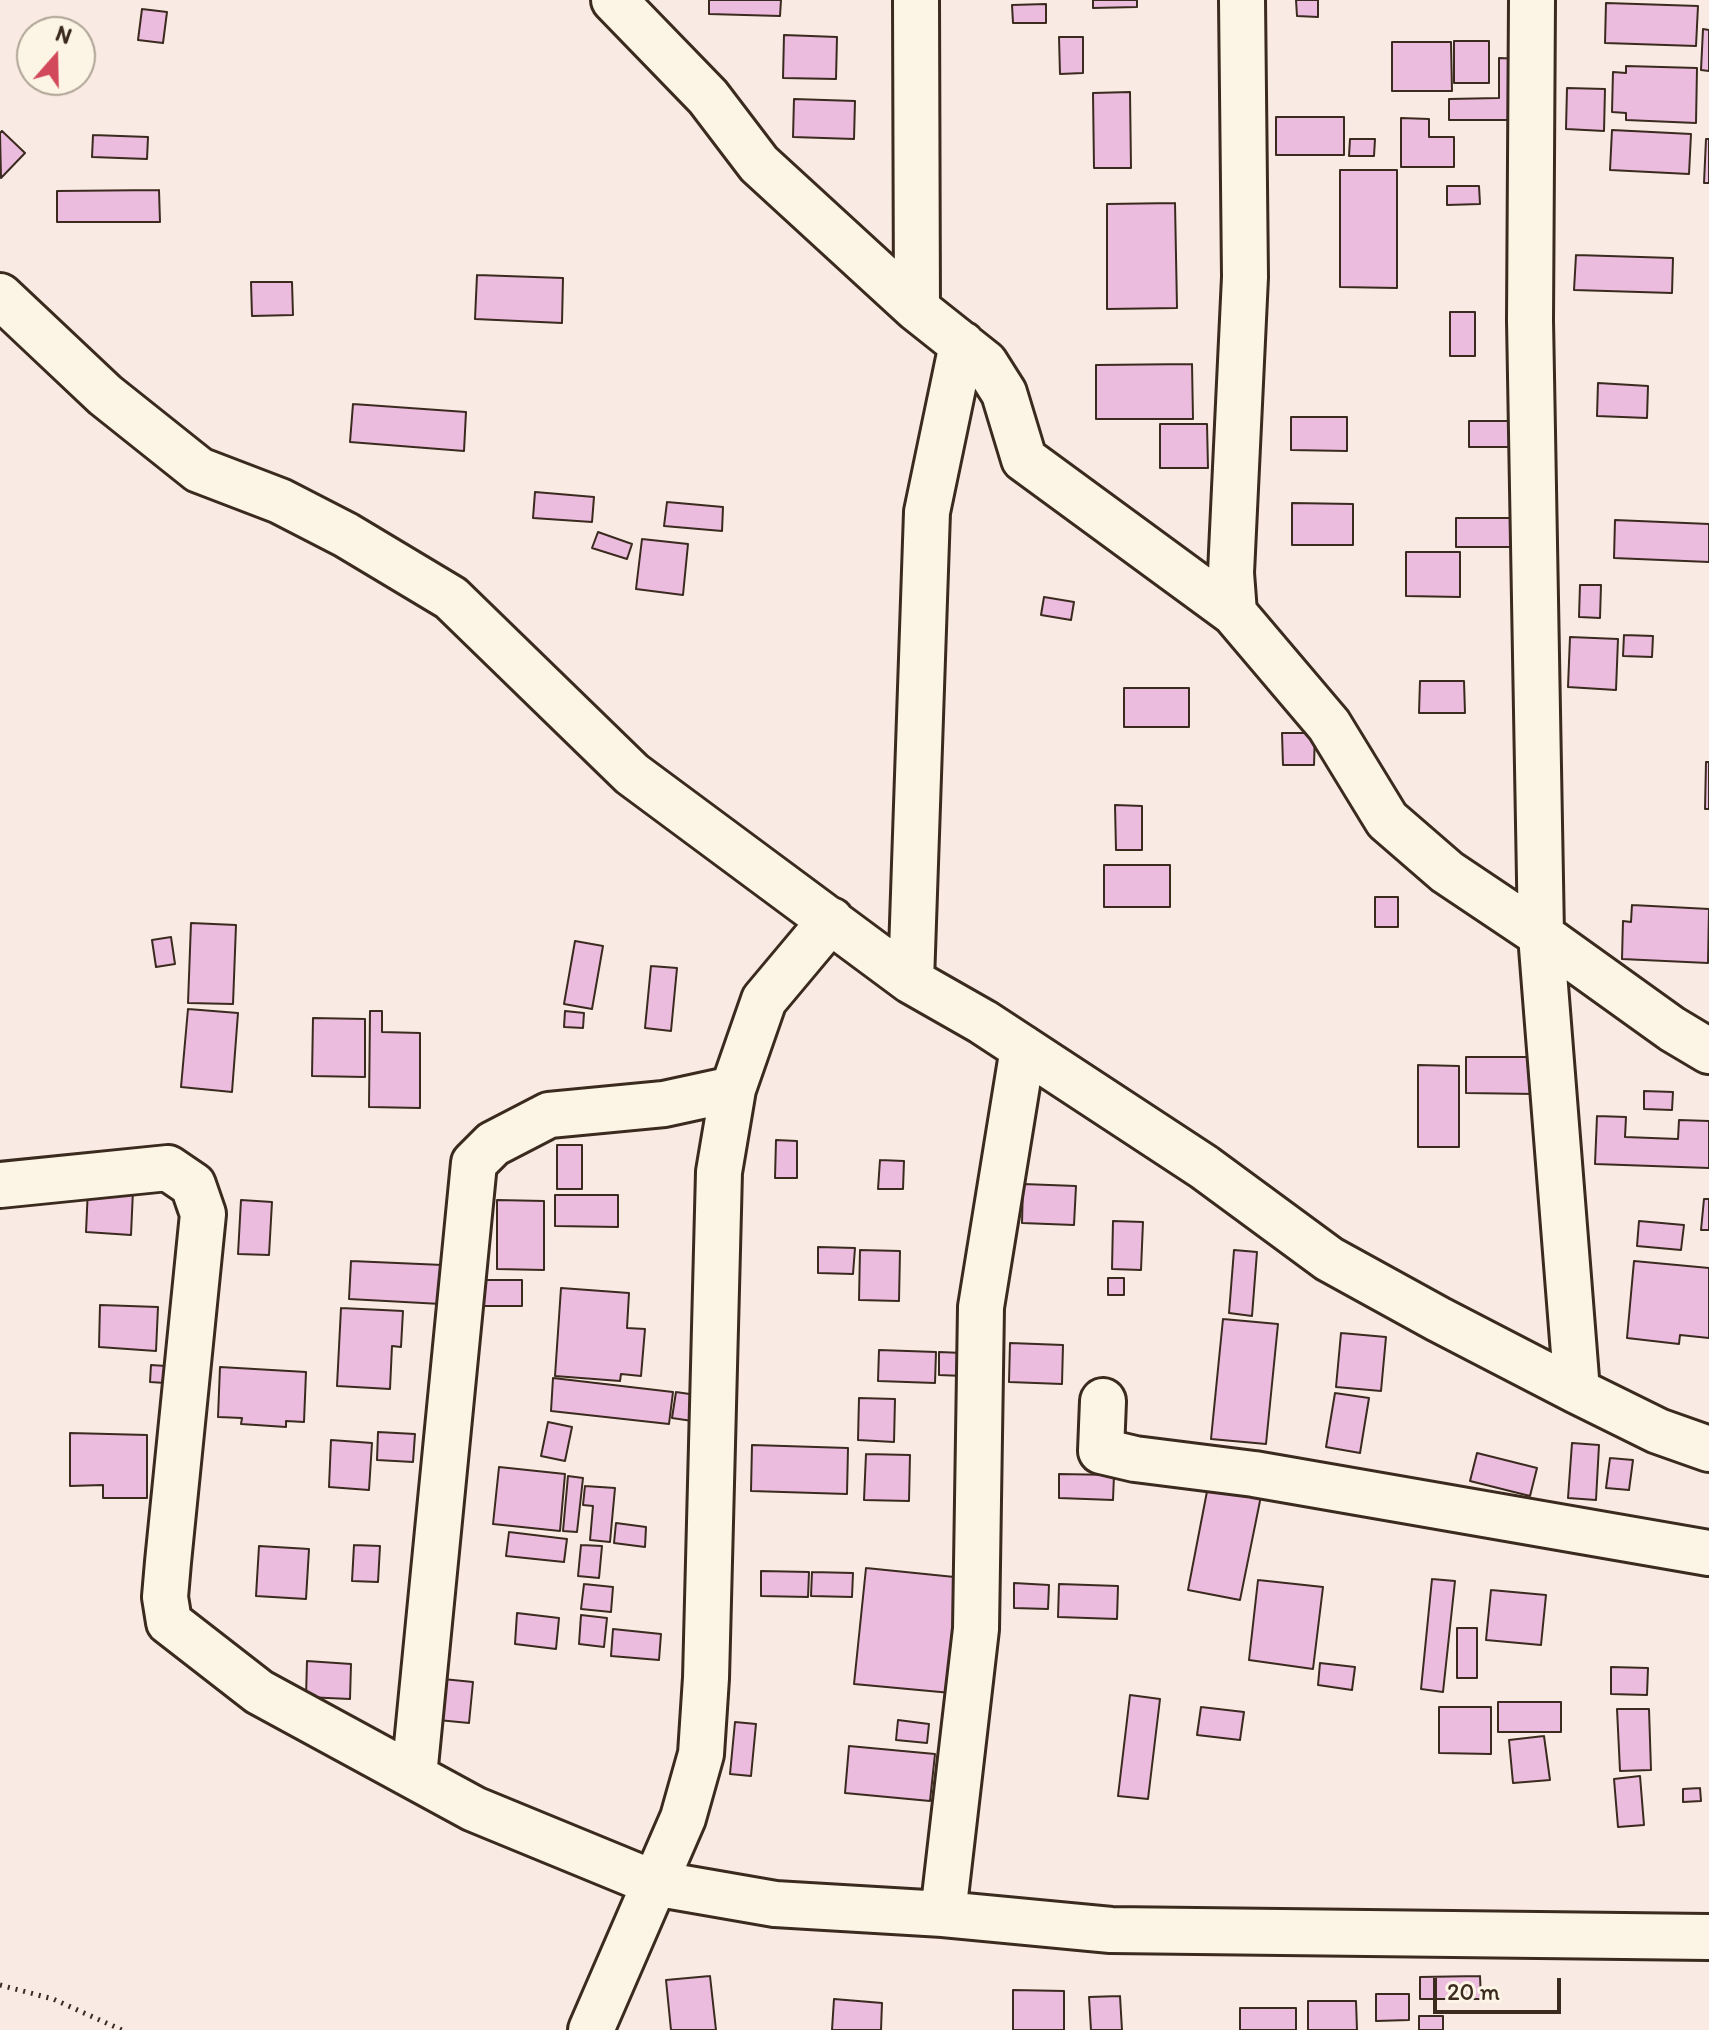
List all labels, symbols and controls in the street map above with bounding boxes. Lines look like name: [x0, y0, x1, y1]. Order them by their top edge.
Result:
north arrow: [16, 16, 96, 96]
text: N: [52, 20, 75, 50]
scale bar: [1437, 1962, 1565, 2012]
text: 20 m: [1447, 1977, 1500, 2006]

